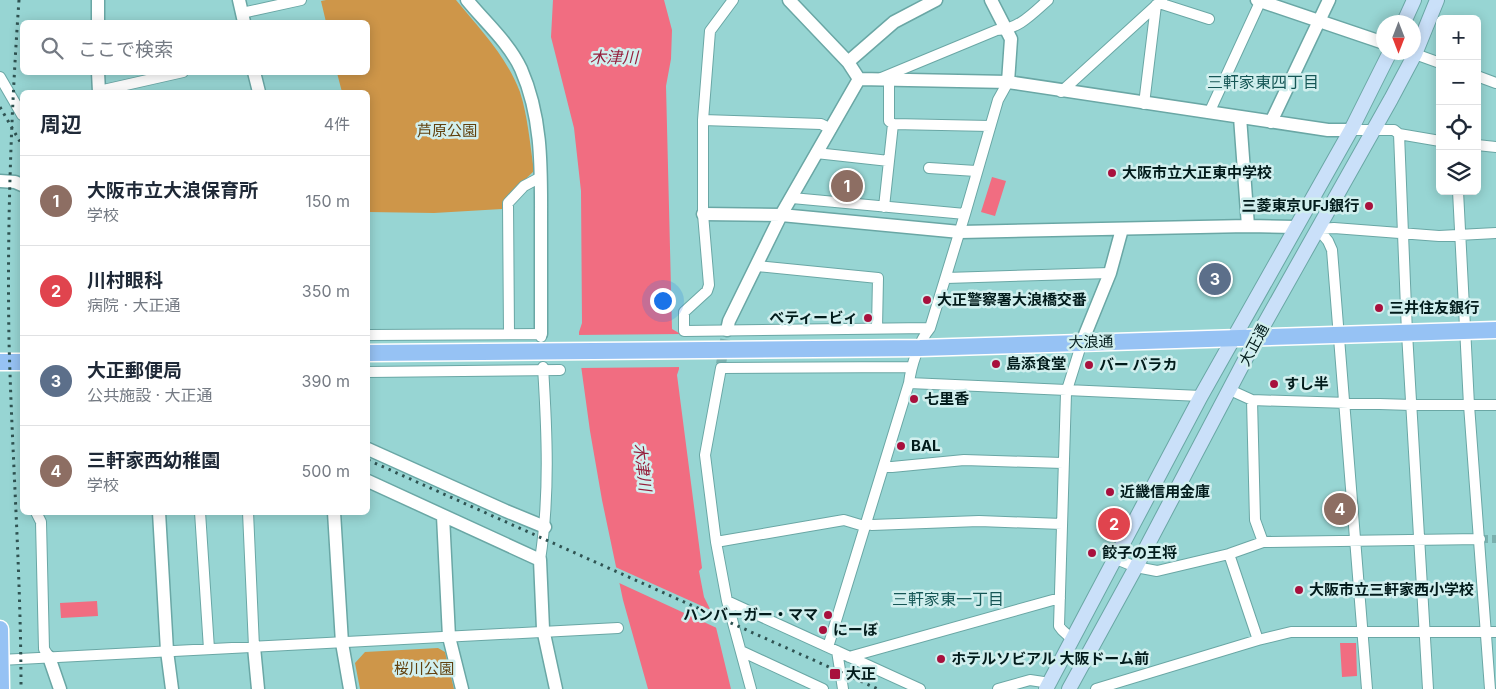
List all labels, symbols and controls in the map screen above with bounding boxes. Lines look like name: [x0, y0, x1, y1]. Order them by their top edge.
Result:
north arrow: [1376, 15, 1421, 60]
map controls: [1436, 15, 1481, 195]
button: +: [1436, 15, 1481, 60]
search box: [20, 20, 370, 75]
icon: search: [38, 34, 66, 62]
text: ここで検索: [78, 38, 173, 61]
water label: 木津川: [590, 47, 640, 67]
button: −: [1436, 60, 1481, 105]
district label: 三軒家東四丁目: [1207, 72, 1319, 92]
button: locate: [1436, 105, 1481, 150]
text: 周辺: [40, 112, 82, 137]
text: 4件: [324, 114, 350, 134]
park label: 芦原公園: [417, 121, 477, 140]
button: layers: [1436, 150, 1481, 195]
place label: 大阪市立大正東中学校: [1122, 163, 1272, 182]
pin: 1: [831, 167, 863, 205]
marker: 大阪市立大正東中学校: [1106, 167, 1118, 179]
text: 大阪市立大浪保育所: [87, 179, 258, 202]
text: 1: [53, 191, 59, 211]
text: 150 m: [305, 191, 350, 211]
place label: 三菱東京UFJ銀行: [1241, 196, 1359, 215]
marker: 三菱東京UFJ銀行: [1363, 200, 1375, 212]
text: 学校: [87, 205, 119, 225]
pin: 3: [1199, 260, 1231, 298]
text: 川村眼科: [87, 269, 163, 292]
text: 2: [51, 281, 61, 301]
text: 350 m: [302, 281, 350, 301]
your location: [650, 288, 676, 314]
place label: 大正警察署大浪橋交番: [937, 290, 1087, 309]
marker: 大正警察署大浪橋交番: [921, 294, 933, 306]
text: 病院 · 大正通: [87, 295, 181, 315]
place label: 三井住友銀行: [1389, 298, 1479, 317]
marker: 三井住友銀行: [1373, 302, 1385, 314]
place label: べティービィ: [769, 308, 858, 327]
marker: べティービィ: [862, 312, 874, 324]
street label: 大正通: [1235, 320, 1273, 369]
street label: 大浪通: [1068, 332, 1114, 351]
place label: 島添食堂: [1006, 354, 1066, 373]
place label: バー バラカ: [1099, 355, 1178, 374]
marker: 島添食堂: [990, 358, 1002, 370]
text: 大正郵便局: [87, 359, 182, 382]
marker: バー バラカ: [1083, 359, 1095, 371]
text: 3: [51, 371, 61, 391]
text: 390 m: [302, 371, 350, 391]
place label: すし半: [1284, 374, 1329, 393]
marker: すし半: [1268, 378, 1280, 390]
text: 公共施設 · 大正通: [87, 385, 213, 405]
place label: 七里香: [924, 389, 969, 408]
marker: 七里香: [908, 393, 920, 405]
place label: BAL: [911, 436, 941, 455]
marker: BAL: [895, 440, 907, 452]
water label: 木津川: [630, 442, 656, 494]
text: 三軒家西幼稚園: [87, 449, 220, 472]
text: 4: [51, 461, 61, 481]
text: 500 m: [302, 461, 350, 481]
text: 学校: [87, 475, 119, 495]
place label: 近畿信用金庫: [1120, 482, 1210, 501]
marker: 近畿信用金庫: [1104, 486, 1116, 498]
pin: 4: [1324, 490, 1356, 528]
pin: 2: [1098, 505, 1130, 543]
place label: 餃子の王将: [1102, 543, 1177, 562]
marker: 餃子の王将: [1086, 547, 1098, 559]
place label: 大阪市立三軒家西小学校: [1309, 580, 1474, 599]
marker: 大阪市立三軒家西小学校: [1293, 584, 1305, 596]
district label: 三軒家東一丁目: [892, 589, 1004, 609]
place label: ハンバーガー・ママ: [683, 605, 818, 624]
marker: ハンバーガー・ママ: [822, 609, 834, 621]
place label: にーぼ: [833, 620, 878, 639]
marker: にーぼ: [817, 624, 829, 636]
place label: ホテルソビアル 大阪ドーム前: [951, 649, 1149, 668]
marker: ホテルソビアル 大阪ドーム前: [935, 653, 947, 665]
park label: 桜川公園: [394, 659, 454, 678]
place label: 大正: [846, 664, 876, 683]
marker: 大正: [828, 667, 842, 681]

